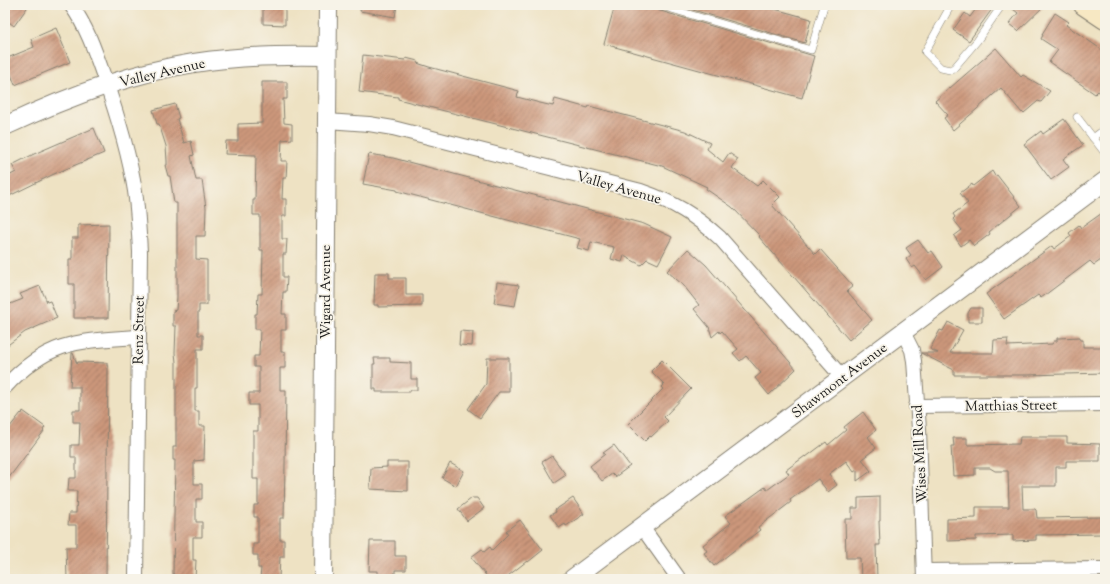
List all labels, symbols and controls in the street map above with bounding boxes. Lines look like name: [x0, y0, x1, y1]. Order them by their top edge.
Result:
street label: Valley Avenue: [118, 54, 207, 94]
street label: Valley Avenue: [574, 167, 663, 211]
street label: Wigard Avenue: [317, 245, 337, 339]
street label: Renz Street: [129, 295, 151, 365]
street label: Shawmont Avenue: [788, 339, 892, 424]
street label: Matthias Street: [965, 396, 1057, 418]
street label: Wises Mill Road: [908, 404, 934, 504]

